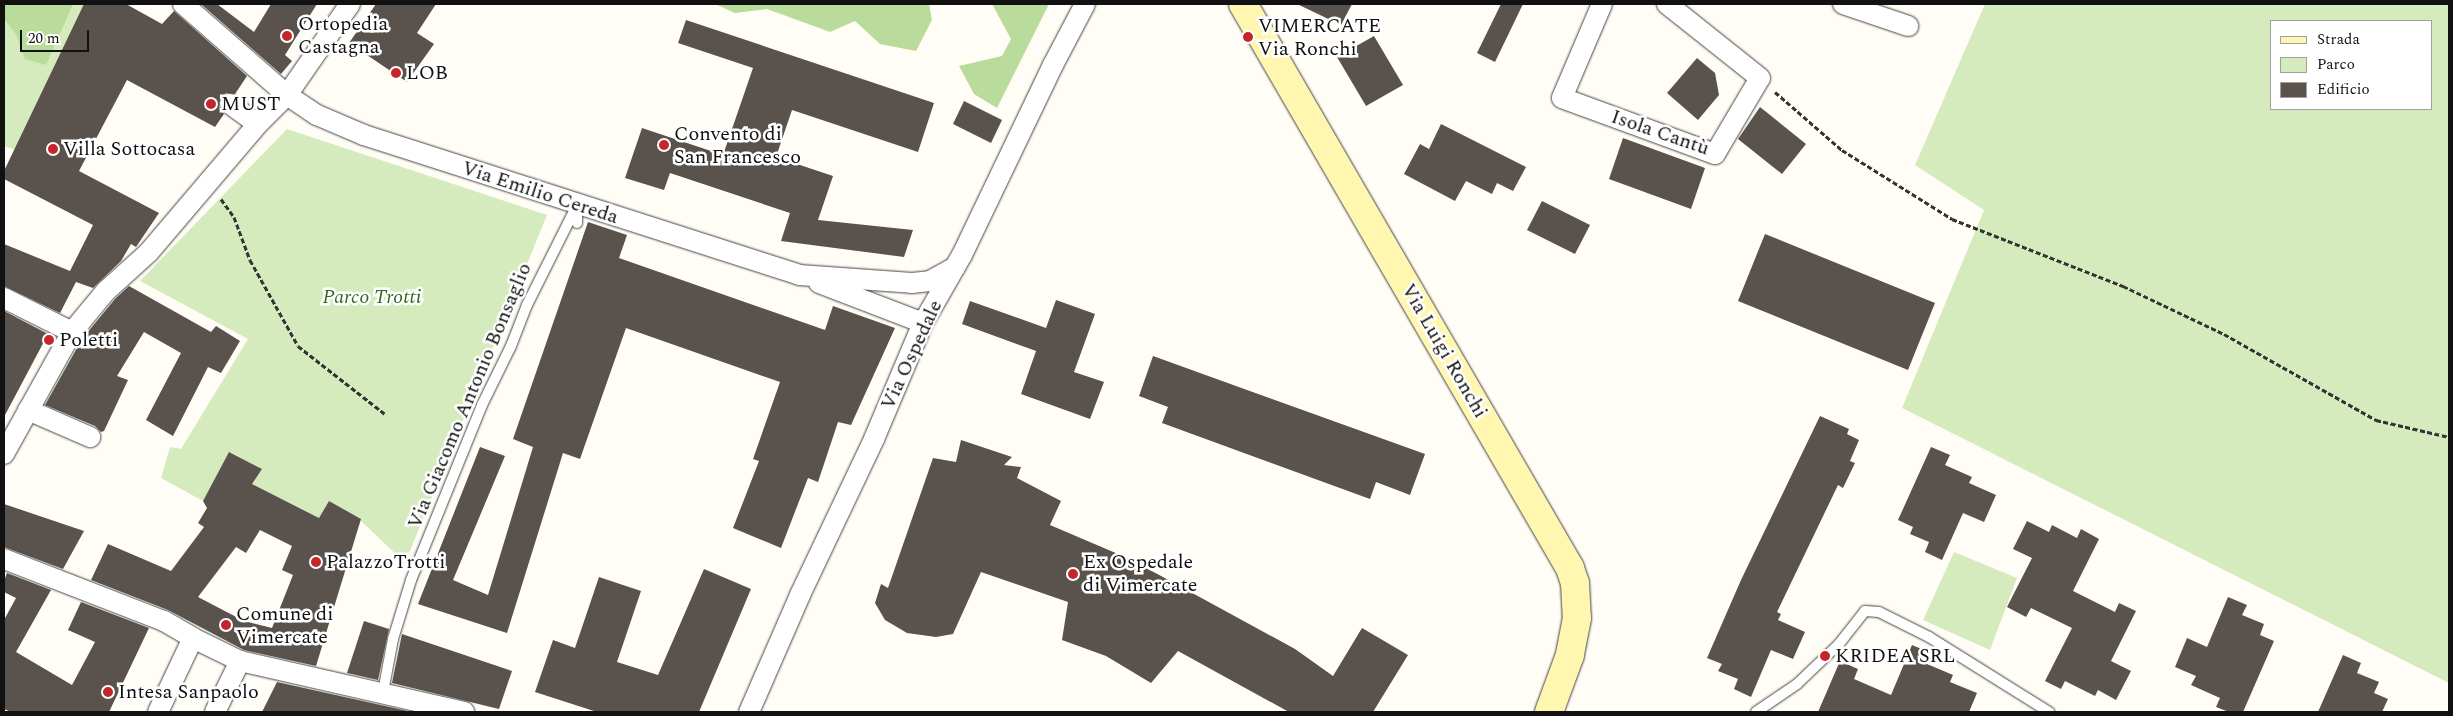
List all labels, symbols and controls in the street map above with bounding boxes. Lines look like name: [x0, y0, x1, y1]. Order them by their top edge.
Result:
place label: Ortopedia Castagna: [298, 12, 388, 59]
place label: VIMERCATE Via Ronchi: [1258, 14, 1381, 61]
scale bar: [22, 20, 91, 52]
legend: [2270, 20, 2433, 110]
text: 20 m: [28, 27, 60, 50]
text: Strada: [2317, 28, 2360, 51]
marker: Ortopedia Castagna: [280, 29, 294, 43]
marker: VIMERCATE Via Ronchi: [1242, 31, 1254, 43]
text: Parco: [2317, 53, 2355, 76]
place label: LOB: [406, 61, 448, 85]
marker: LOB: [390, 67, 402, 79]
text: Edificio: [2317, 78, 2370, 101]
place label: MUST: [221, 92, 280, 116]
marker: MUST: [205, 98, 217, 110]
street label: Isola Cantù: [1608, 105, 1712, 161]
place label: Convento di San Francesco: [674, 122, 801, 169]
place label: Villa Sottocasa: [63, 137, 195, 161]
marker: Convento di San Francesco: [658, 139, 670, 151]
marker: Villa Sottocasa: [47, 143, 59, 155]
street label: Via Emilio Cereda: [459, 156, 621, 230]
street label: Via Giacomo Antonio Bonsaglio: [403, 259, 537, 533]
street label: Via Luigi Ronchi: [1396, 280, 1492, 422]
park label: Parco Trotti: [322, 285, 422, 309]
street label: Via Ospedale: [876, 296, 948, 414]
place label: Poletti: [59, 328, 118, 352]
marker: Poletti: [43, 334, 55, 346]
place label: PalazzoTrotti: [326, 550, 445, 574]
place label: Ex Ospedale di Vimercate: [1083, 550, 1197, 597]
marker: PalazzoTrotti: [310, 556, 322, 568]
marker: Ex Ospedale di Vimercate: [1067, 568, 1079, 580]
place label: Comune di Vimercate: [236, 602, 333, 649]
marker: Comune di Vimercate: [220, 619, 232, 631]
place label: KRIDEA SRL: [1835, 644, 1955, 668]
marker: KRIDEA SRL: [1819, 650, 1831, 662]
place label: Intesa Sanpaolo: [118, 680, 259, 704]
marker: Intesa Sanpaolo: [102, 686, 114, 698]

